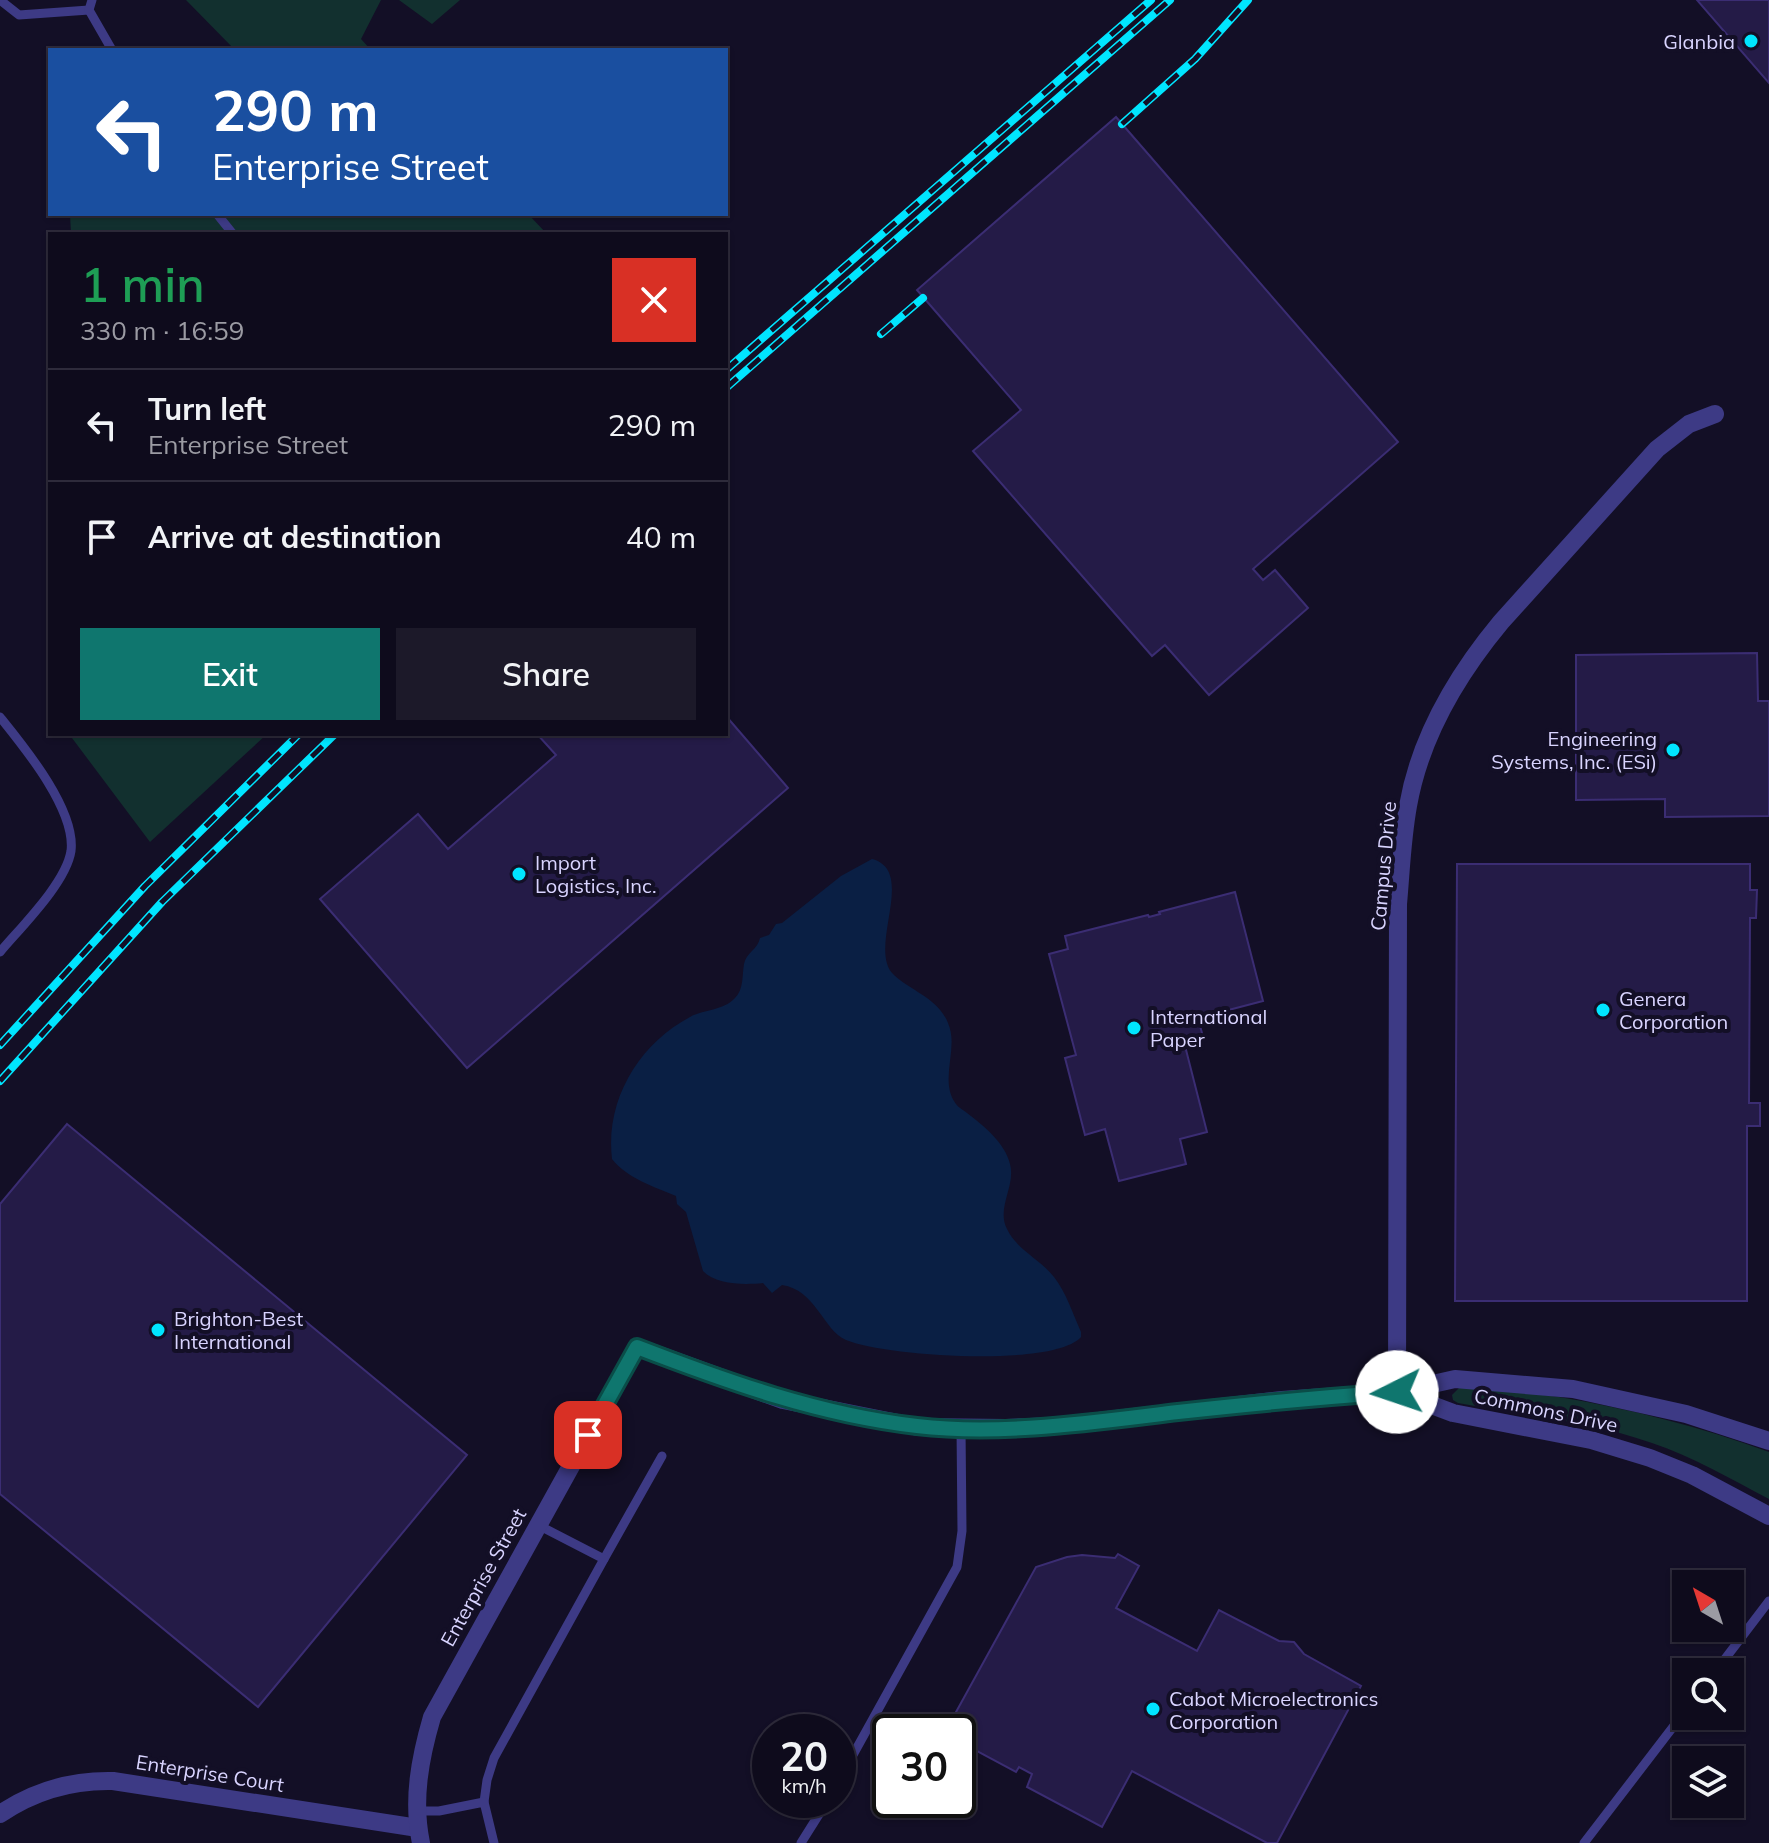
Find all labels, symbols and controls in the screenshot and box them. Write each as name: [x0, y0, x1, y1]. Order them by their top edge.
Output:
place label: Glanbia: [1663, 29, 1735, 54]
marker: Glanbia: [1742, 32, 1760, 50]
text: 290 m: [212, 75, 379, 145]
icon: left: [80, 80, 184, 184]
text: Enterprise Street: [212, 144, 489, 189]
text: 1 min: [80, 254, 205, 314]
button: close: [612, 258, 696, 342]
text: 330 m · 16:59: [80, 314, 244, 347]
text: Turn left: [148, 390, 266, 428]
icon: left: [80, 403, 124, 447]
text: 290 m: [608, 406, 696, 444]
text: Enterprise Street: [148, 428, 348, 461]
icon: arrive: [80, 515, 124, 559]
text: Arrive at destination: [148, 518, 442, 556]
text: 40 m: [626, 518, 696, 556]
button: Exit: [80, 628, 380, 720]
button: Share: [396, 628, 696, 720]
place label: Engineering Systems, Inc. (ESi): [1491, 726, 1657, 774]
marker: Engineering Systems, Inc. (ESi): [1664, 741, 1682, 759]
street label: Campus Drive: [1365, 800, 1401, 932]
place label: Import Logistics, Inc.: [535, 850, 657, 898]
marker: Import Logistics, Inc.: [510, 865, 528, 883]
place label: Genera Corporation: [1619, 986, 1728, 1034]
marker: Genera Corporation: [1594, 1001, 1612, 1019]
place label: International Paper: [1150, 1004, 1267, 1052]
marker: International Paper: [1125, 1019, 1143, 1037]
place label: Brighton-Best International: [174, 1306, 303, 1354]
marker: Brighton-Best International: [149, 1321, 167, 1339]
position arrow: [1355, 1350, 1439, 1434]
street label: Commons Drive: [1472, 1383, 1620, 1437]
pin: [554, 1401, 622, 1469]
icon: arrive: [566, 1413, 610, 1457]
street label: Enterprise Street: [435, 1504, 531, 1650]
north arrow: [1672, 1570, 1744, 1642]
map controls: [1672, 1570, 1744, 1818]
button: search: [1672, 1658, 1744, 1730]
place label: Cabot Microelectronics Corporation: [1169, 1686, 1379, 1734]
marker: Cabot Microelectronics Corporation: [1144, 1700, 1162, 1718]
speed limit sign: 30: [872, 1714, 976, 1818]
text: 20: [780, 1731, 828, 1781]
button: layers: [1672, 1746, 1744, 1818]
street label: Enterprise Court: [134, 1749, 286, 1797]
text: km/h: [781, 1773, 827, 1798]

